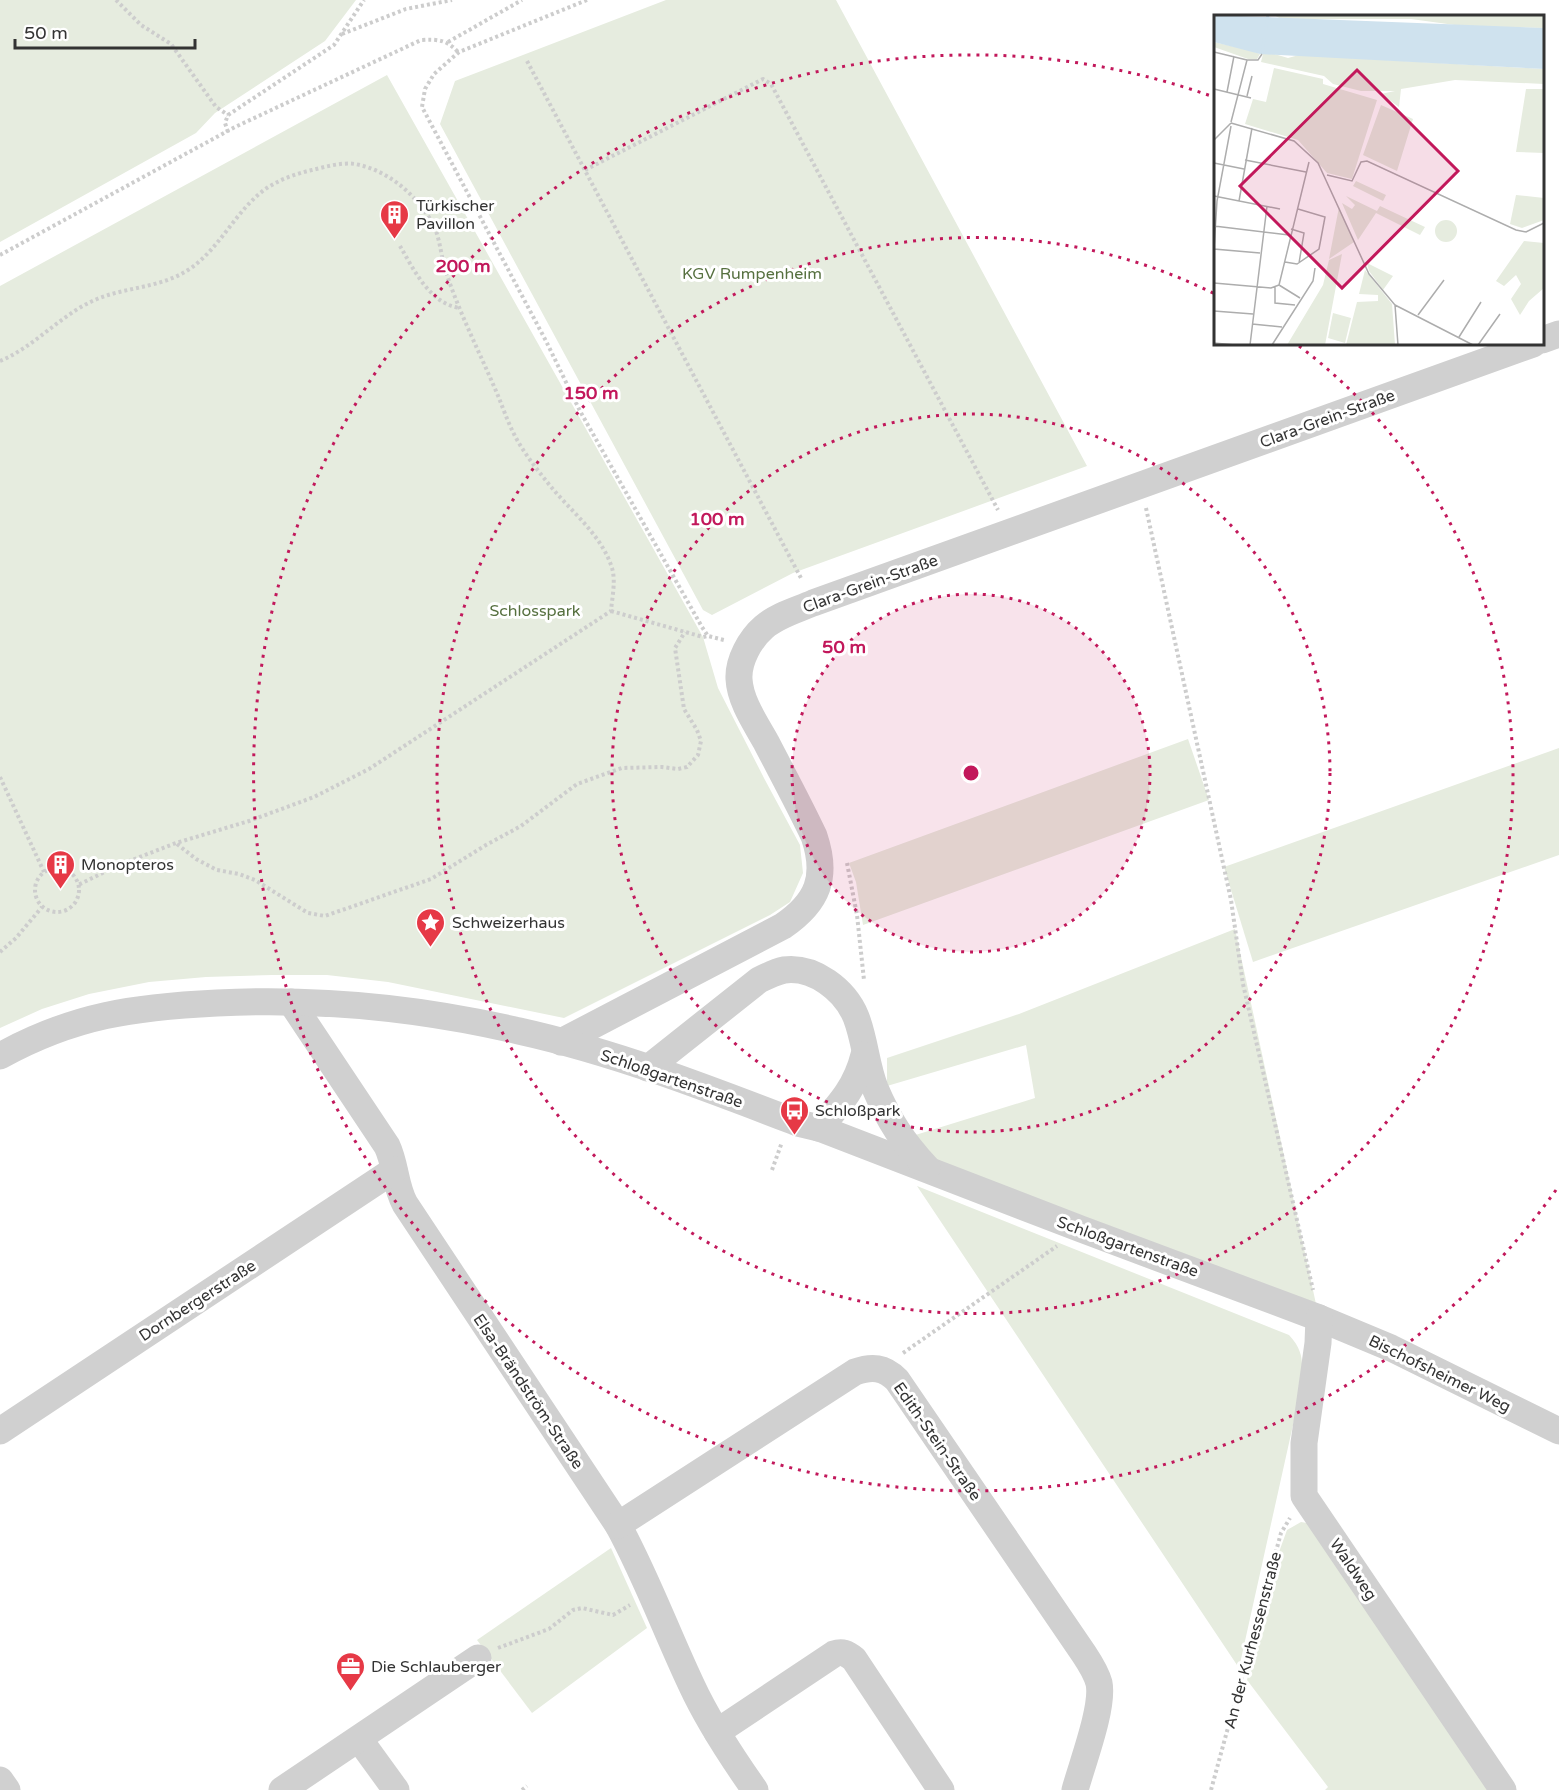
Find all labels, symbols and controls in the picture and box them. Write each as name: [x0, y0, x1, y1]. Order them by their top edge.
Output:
scale bar: [15, 12, 195, 50]
inset map: [1214, 15, 1544, 345]
text: 50 m: [24, 22, 68, 44]
place label: Türkischer Pavillon: [416, 196, 495, 234]
building icon: Türkischer Pavillon: [379, 198, 411, 240]
text: 200 m: [435, 255, 491, 277]
park label: KGV Rumpenheim: [682, 264, 822, 284]
text: 150 m: [563, 382, 619, 404]
street label: Clara-Grein-Straße: [1257, 385, 1398, 453]
text: 100 m: [689, 508, 745, 530]
street label: Clara-Grein-Straße: [800, 550, 941, 618]
park label: Schlosspark: [489, 601, 581, 621]
text: 50 m: [822, 636, 866, 658]
centre of rings: [961, 763, 981, 783]
building icon: Monopteros: [44, 848, 76, 890]
place label: Monopteros: [81, 855, 174, 875]
place icon: Schweizerhaus: [415, 906, 447, 948]
place label: Schweizerhaus: [452, 913, 565, 933]
street label: Schloßgartenstraße: [598, 1045, 745, 1113]
bus stop icon: Schloßpark: [778, 1094, 810, 1136]
place label: Schloßpark: [815, 1101, 901, 1121]
street label: Schloßgartenstraße: [1054, 1212, 1201, 1282]
street label: Dornbergerstraße: [135, 1256, 260, 1346]
street label: Elsa-Brändström-Straße: [469, 1310, 588, 1473]
street label: Bischofsheimer Weg: [1365, 1331, 1514, 1417]
street label: Edith-Stein-Straße: [889, 1378, 986, 1505]
street label: Waldweg: [1325, 1535, 1381, 1604]
street label: An der Kurhessenstraße: [1220, 1550, 1286, 1731]
office icon: Die Schlauberger: [334, 1650, 366, 1692]
place label: Die Schlauberger: [371, 1657, 502, 1677]

